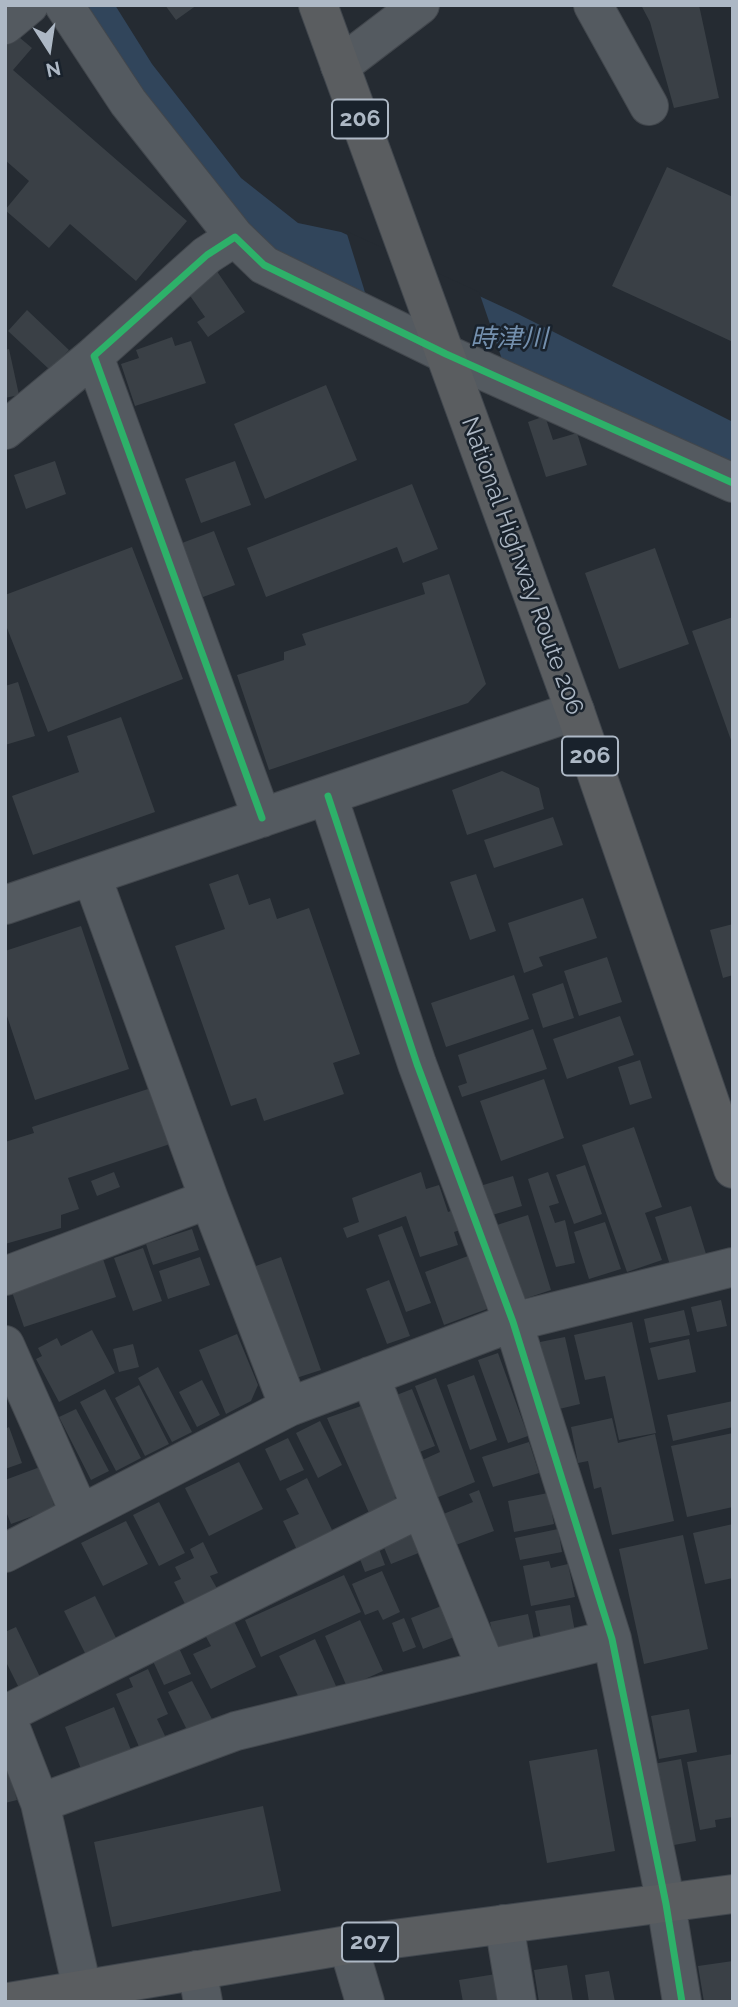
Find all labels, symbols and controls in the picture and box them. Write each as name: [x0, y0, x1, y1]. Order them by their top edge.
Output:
north arrow: [14, 14, 84, 84]
text: N: [44, 57, 63, 82]
road number: 206: [332, 100, 388, 138]
water label: 時津川: [470, 323, 548, 355]
street label: National Highway Route 206: [455, 413, 589, 719]
road number: 206: [562, 736, 618, 776]
road number: 207: [342, 1923, 398, 1962]

